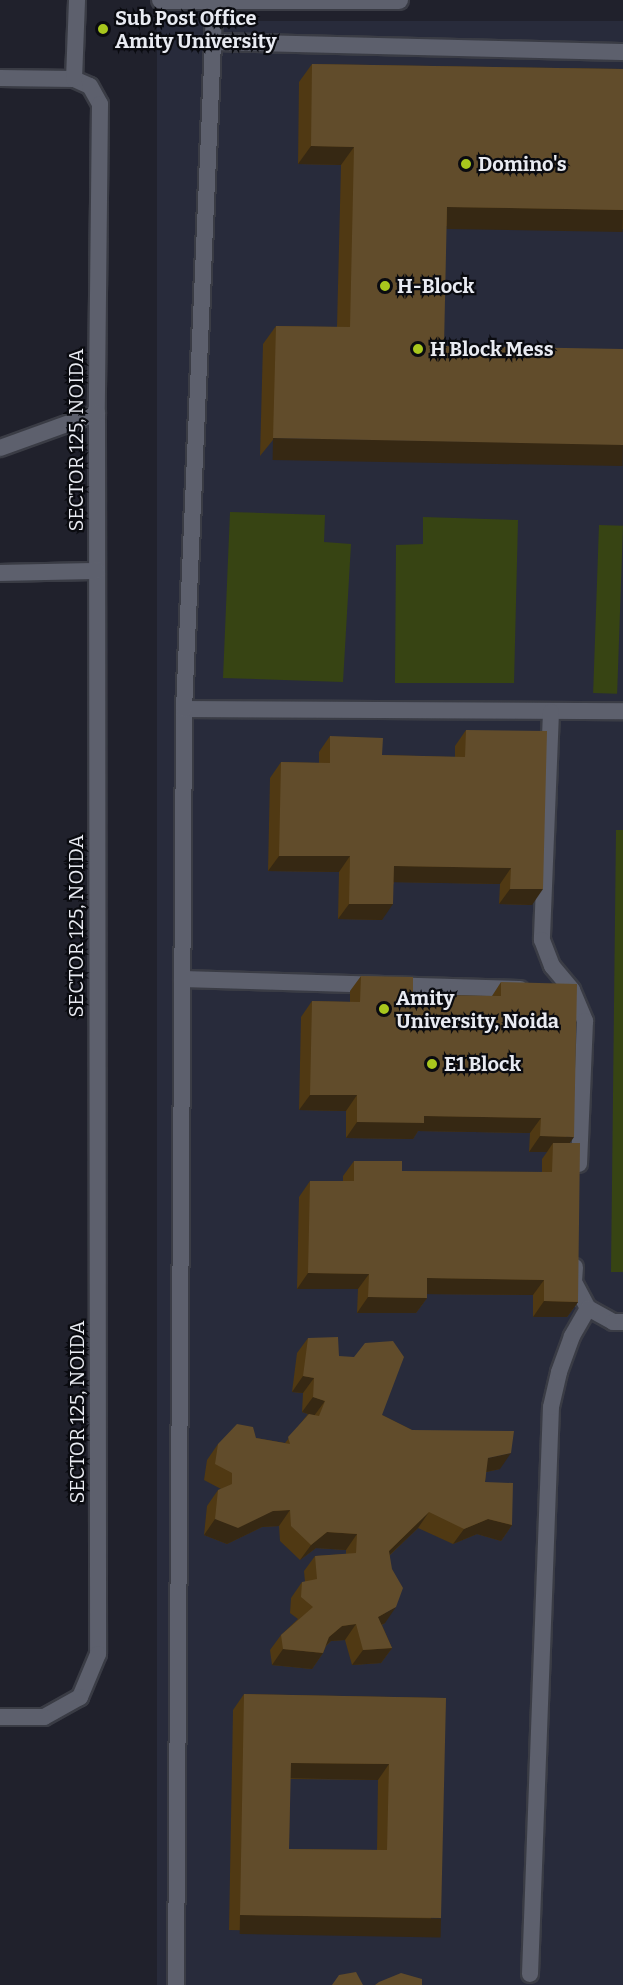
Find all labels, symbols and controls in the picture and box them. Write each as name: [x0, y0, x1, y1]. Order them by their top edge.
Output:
place label: Sub Post Office Amity University: [115, 6, 277, 53]
marker: Sub Post Office Amity University: [96, 22, 110, 36]
place label: Domino's: [478, 152, 567, 176]
marker: Domino's: [459, 157, 473, 171]
place label: H-Block: [397, 274, 474, 298]
marker: H-Block: [378, 279, 392, 293]
place label: H Block Mess: [430, 337, 554, 361]
marker: H Block Mess: [411, 342, 425, 356]
street label: SECTOR 125, NOIDA: [64, 349, 88, 531]
street label: SECTOR 125, NOIDA: [64, 835, 88, 1017]
place label: Amity University, Noida: [396, 986, 559, 1033]
marker: Amity University, Noida: [377, 1002, 391, 1016]
place label: E1 Block: [444, 1052, 521, 1076]
marker: E1 Block: [425, 1057, 439, 1071]
street label: SECTOR 125, NOIDA: [65, 1321, 89, 1503]

